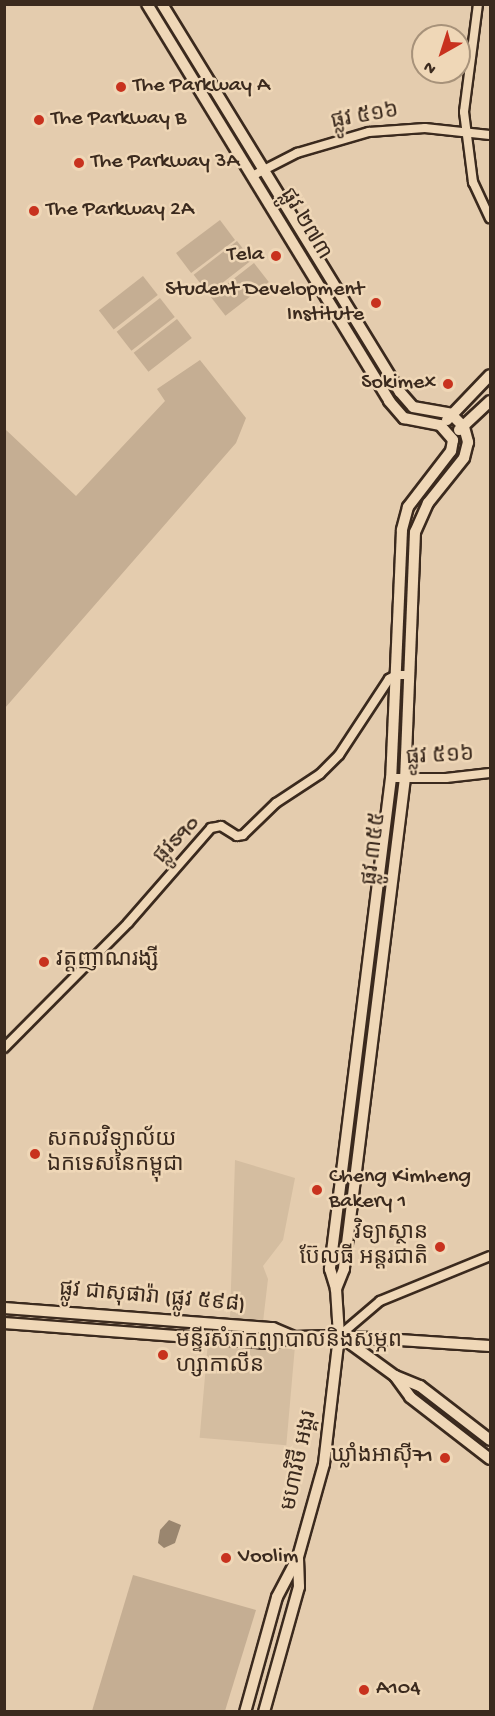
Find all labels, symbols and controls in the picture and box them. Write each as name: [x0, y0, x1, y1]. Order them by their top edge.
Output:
north arrow: [411, 24, 471, 84]
text: N: [421, 56, 441, 77]
place label: The Parkway A: [133, 74, 270, 100]
marker: The Parkway A: [114, 80, 128, 94]
street label: ផ្លូវ ៥១៦: [329, 99, 401, 137]
place label: The Parkway B: [51, 107, 186, 133]
marker: The Parkway B: [32, 113, 46, 127]
place label: The Parkway 3A: [91, 150, 239, 176]
marker: The Parkway 3A: [72, 156, 86, 170]
street label: ផ្លូវ ២៧៣: [272, 184, 336, 266]
place label: The Parkway 2A: [46, 198, 194, 224]
marker: The Parkway 2A: [27, 204, 41, 218]
place label: Tela: [227, 243, 264, 269]
marker: Tela: [269, 249, 283, 263]
place label: Student Development Institute: [165, 277, 364, 328]
marker: Student Development Institute: [369, 296, 383, 310]
place label: Sokimex: [361, 371, 436, 397]
marker: Sokimex: [441, 377, 455, 391]
street label: ផ្លូវ ៥១៦: [405, 743, 475, 773]
street label: ផ្លូវ590: [149, 811, 207, 871]
street label: ផ្លូវ ៣៥៥: [358, 811, 394, 887]
place label: វត្តញាណរង្សី: [56, 949, 159, 975]
marker: វត្តញាណរង្សី: [37, 955, 51, 969]
place label: សកលវិទ្យាល័យ ឯកទេសនៃកម្ពុជា: [47, 1128, 183, 1180]
marker: សកលវិទ្យាល័យ ឯកទេសនៃកម្ពុជា: [28, 1147, 42, 1161]
place label: Cheng Kimheng Bakery 1: [329, 1164, 471, 1216]
marker: Cheng Kimheng Bakery 1: [310, 1183, 324, 1197]
place label: វិទ្យាស្ថាន ប៊ែលធី អន្ដរជាតិ: [300, 1221, 428, 1272]
marker: វិទ្យាស្ថាន ប៊ែលធី អន្ដរជាតិ: [433, 1240, 447, 1254]
street label: ផ្លូវ ជាសុផារ៉ា (ផ្លូវ ៥៩៨): [58, 1278, 246, 1320]
place label: មន្ទីរសំរាកព្យាបាលនិងសម្ភព ហ្សាកាលីន: [176, 1329, 402, 1380]
marker: មន្ទីរសំរាកព្យាបាលនិងសម្ភព ហ្សាកាលីន: [154, 1346, 172, 1364]
street label: មហាវិថី អង្គរ: [278, 1409, 324, 1513]
place label: ឃ្លាំងអាសុី71: [331, 1445, 433, 1471]
marker: ឃ្លាំងអាសុី71: [438, 1451, 452, 1465]
place label: Voolim: [238, 1545, 298, 1571]
marker: Voolim: [219, 1551, 233, 1565]
place label: A104: [376, 1677, 421, 1703]
marker: A104: [357, 1683, 371, 1697]

